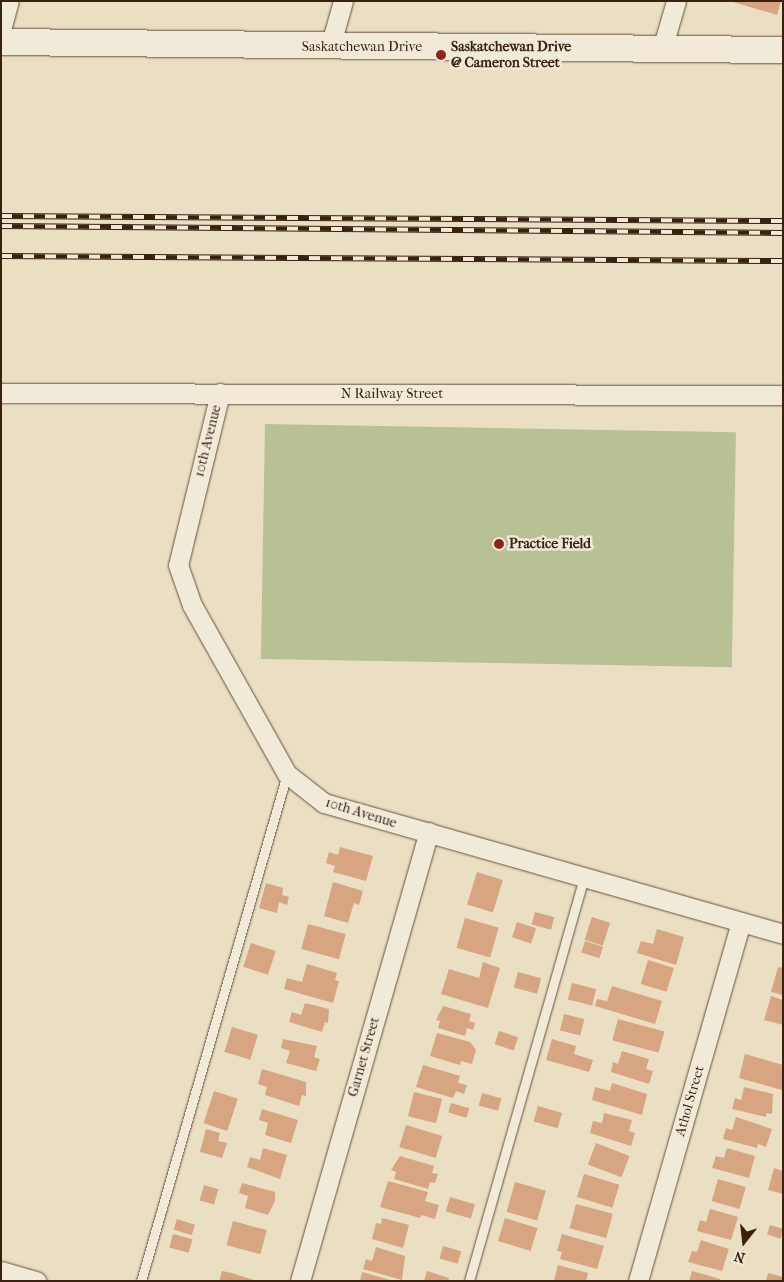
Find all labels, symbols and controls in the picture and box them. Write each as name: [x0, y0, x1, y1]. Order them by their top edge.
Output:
street label: Saskatchewan Drive: [302, 39, 422, 55]
place label: Saskatchewan Drive @ Cameron Street: [451, 39, 571, 72]
marker: Saskatchewan Drive @ Cameron Street: [435, 49, 447, 61]
street label: N Railway Street: [341, 386, 443, 402]
street label: 10th Avenue: [191, 403, 225, 479]
place label: Practice Field: [509, 536, 591, 552]
marker: Practice Field: [493, 538, 505, 550]
street label: 10th Avenue: [323, 794, 399, 832]
street label: Garnet Street: [345, 1015, 383, 1099]
street label: Athol Street: [672, 1064, 708, 1138]
north arrow: [719, 1217, 769, 1267]
text: N: [732, 1247, 747, 1267]

